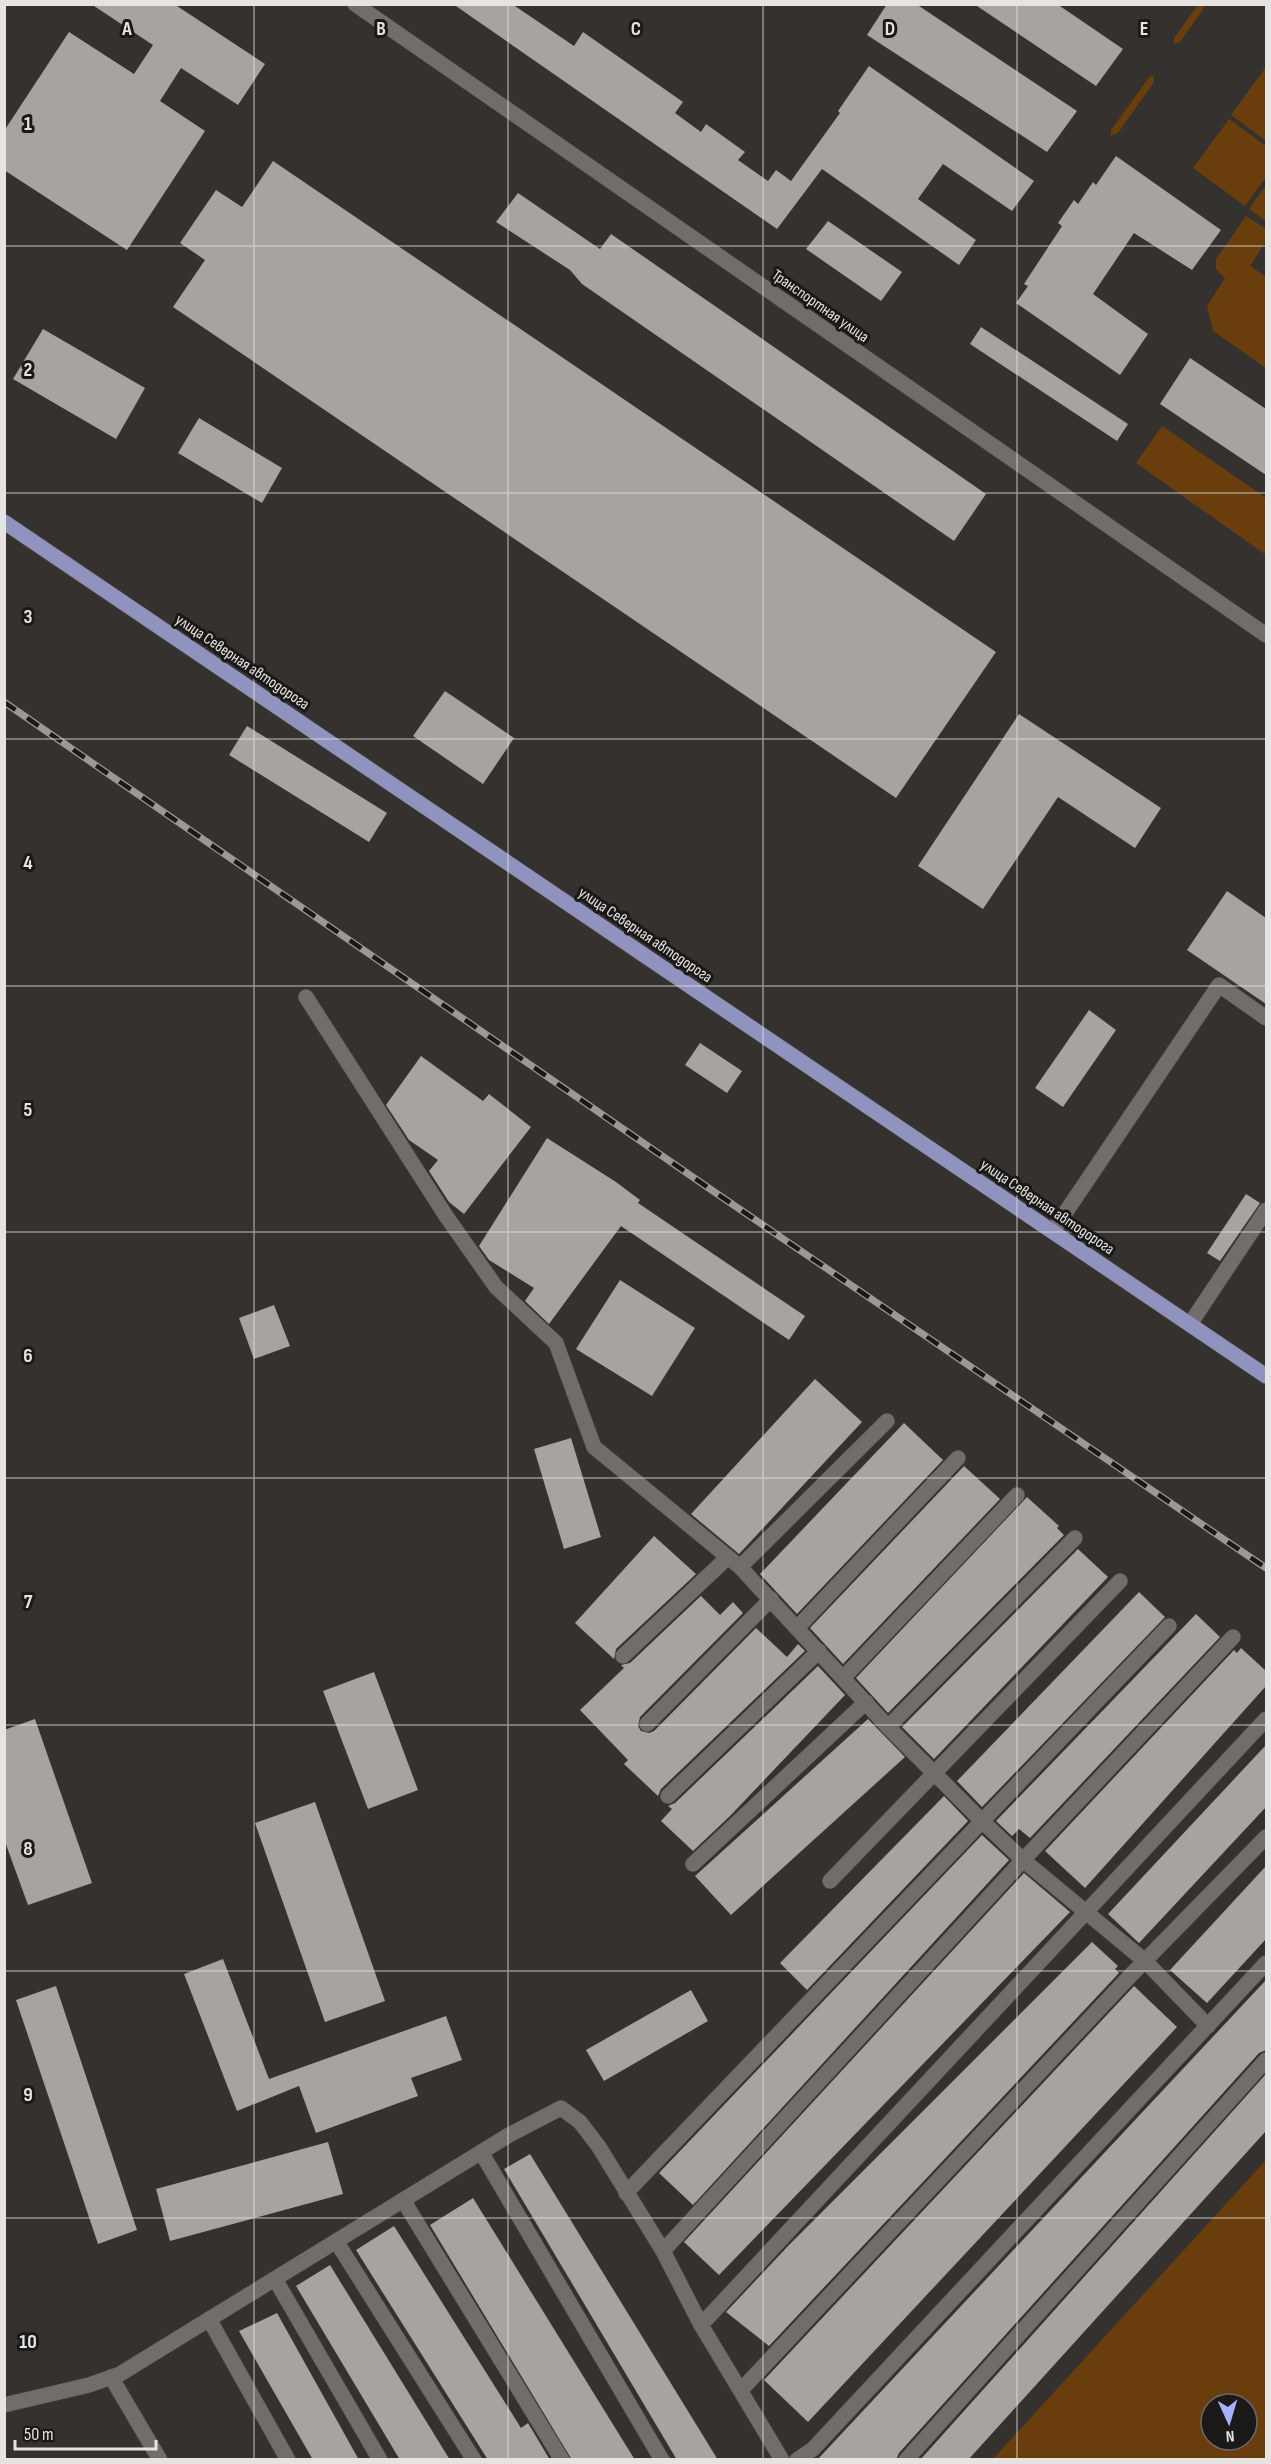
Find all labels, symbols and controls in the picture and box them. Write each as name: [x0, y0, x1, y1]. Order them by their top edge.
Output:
text: A: [121, 17, 132, 41]
text: B: [376, 17, 386, 41]
text: C: [631, 17, 641, 41]
text: D: [885, 17, 895, 41]
text: E: [1140, 17, 1148, 41]
text: 1: [24, 112, 32, 136]
street label: Транспортная улица: [768, 266, 872, 347]
text: 2: [24, 358, 32, 382]
text: 3: [24, 605, 33, 629]
street label: улица Северная автодорога: [172, 610, 313, 714]
text: 4: [23, 851, 33, 875]
street label: улица Северная автодорога: [575, 883, 716, 987]
text: 5: [24, 1098, 33, 1122]
street label: улица Северная автодорога: [977, 1155, 1118, 1259]
text: 6: [23, 1344, 33, 1368]
text: 7: [24, 1590, 33, 1614]
text: 8: [23, 1837, 33, 1861]
text: 9: [23, 2083, 33, 2107]
text: 10: [19, 2330, 37, 2354]
north arrow: [1199, 2392, 1259, 2452]
scale bar: [15, 2413, 156, 2451]
text: 50 m: [24, 2424, 54, 2445]
text: N: [1225, 2426, 1235, 2445]

